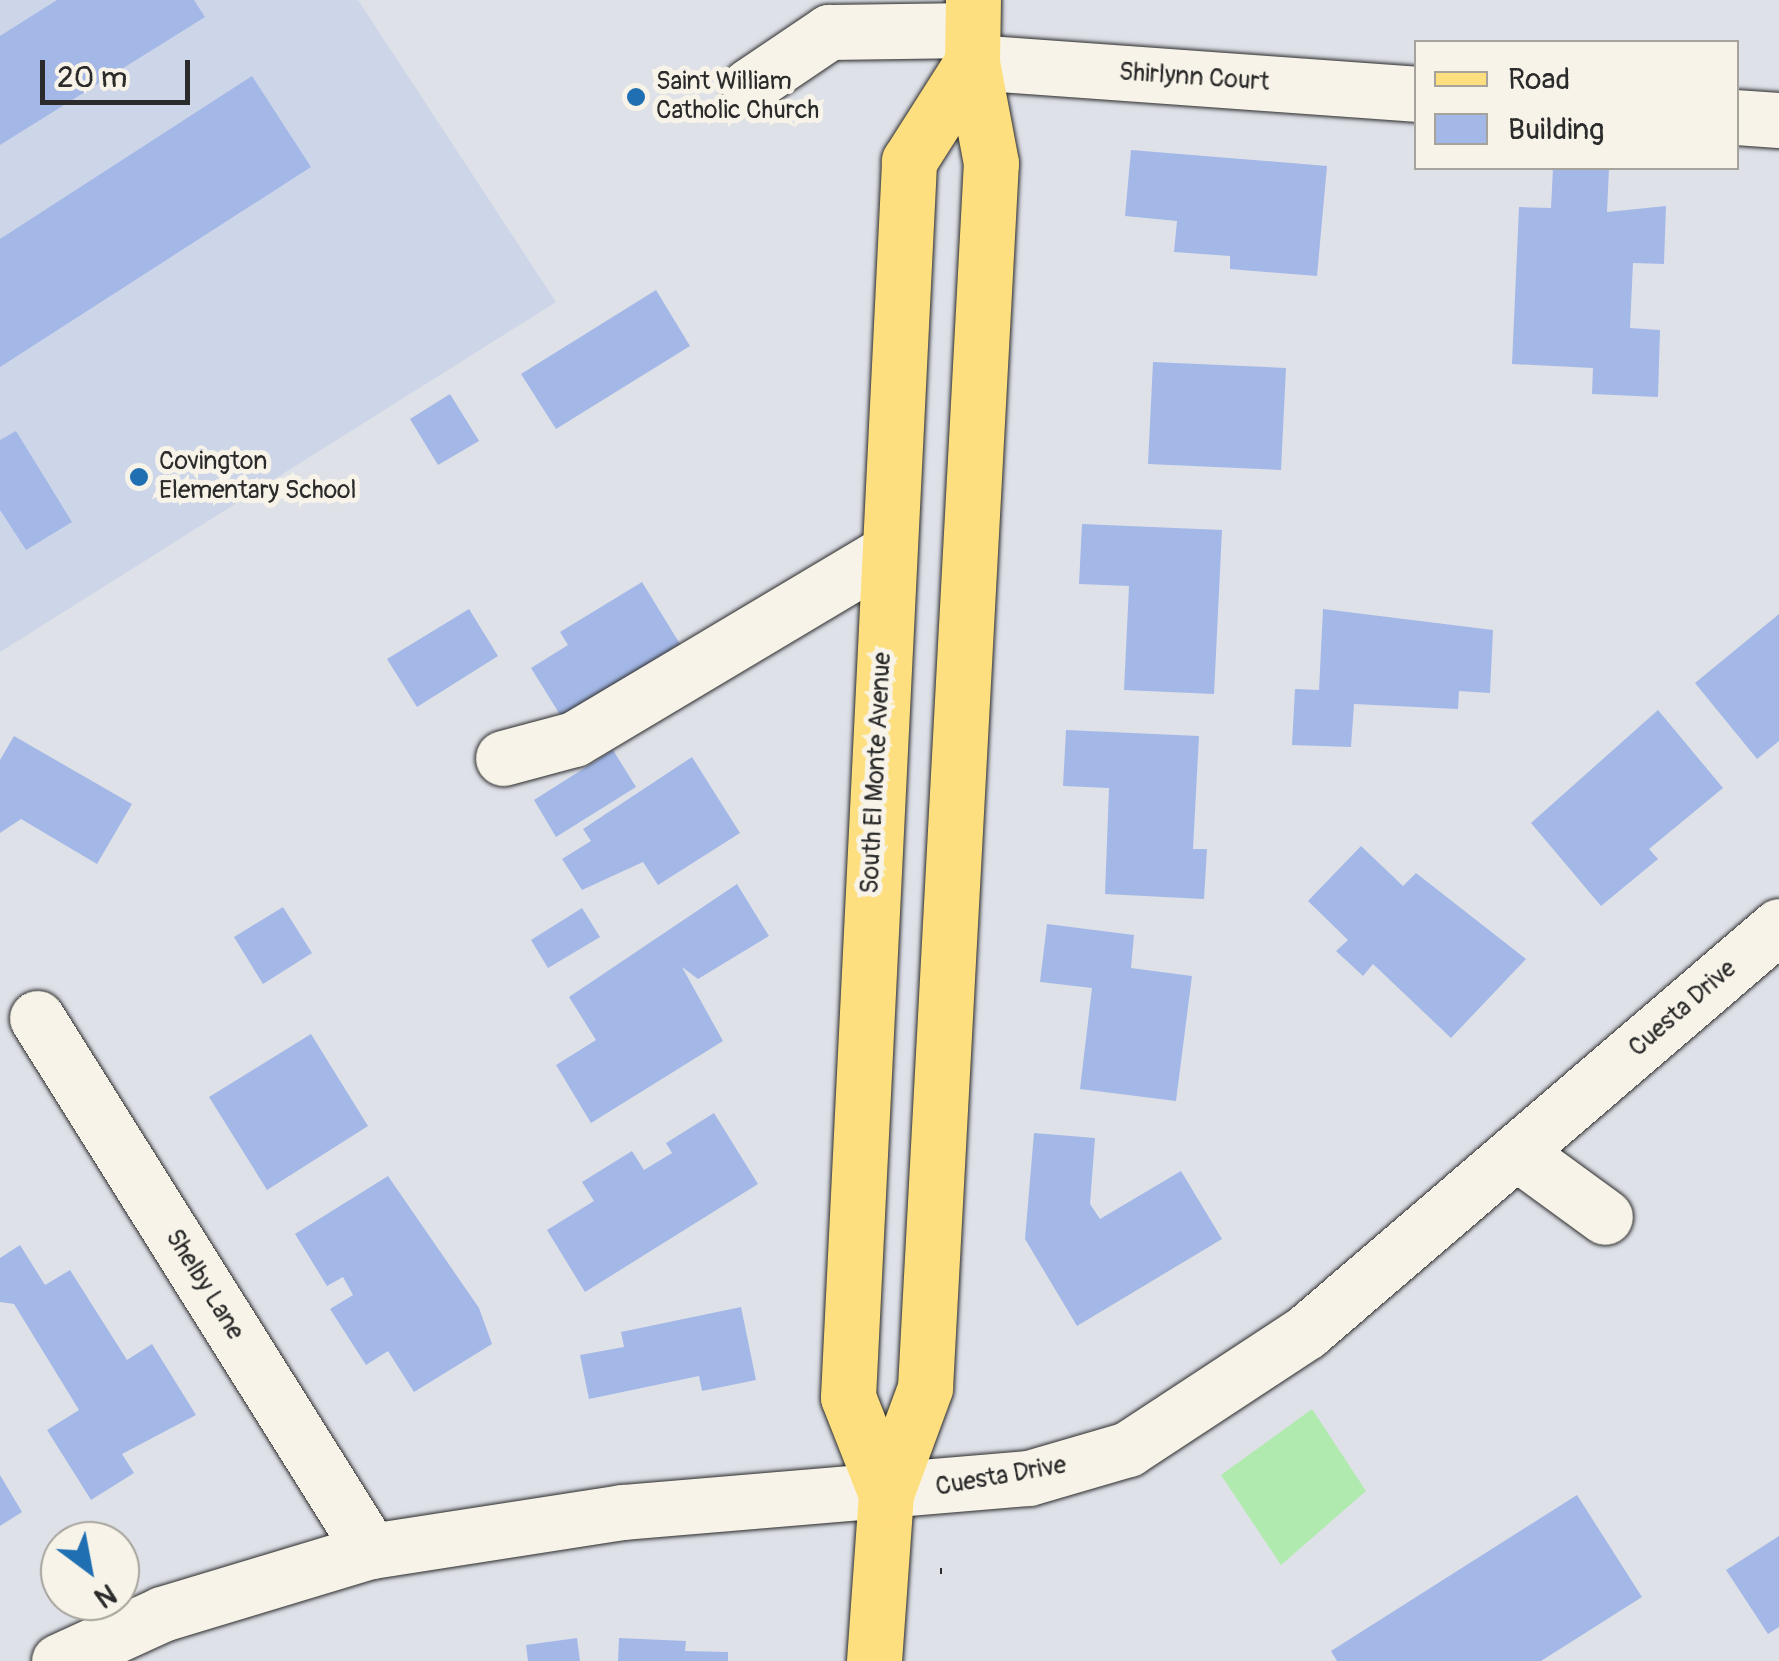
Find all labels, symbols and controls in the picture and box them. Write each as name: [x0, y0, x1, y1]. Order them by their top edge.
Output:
scale bar: [45, 40, 195, 102]
legend: [1414, 40, 1739, 170]
street label: Shirlynn Court: [1118, 58, 1270, 98]
text: 20 m: [57, 59, 127, 96]
text: Road: [1508, 61, 1570, 98]
place label: Saint William Catholic Church: [656, 68, 819, 127]
marker: Saint William Catholic Church: [625, 86, 647, 108]
text: Building: [1508, 111, 1604, 148]
place label: Covington Elementary School: [159, 448, 356, 507]
marker: Covington Elementary School: [128, 466, 150, 488]
street label: South El Monte Avenue: [856, 651, 898, 895]
street label: Cuesta Drive: [1623, 954, 1743, 1064]
street label: Shelby Lane: [158, 1224, 250, 1346]
street label: Cuesta Drive: [933, 1451, 1069, 1503]
north arrow: [40, 1521, 140, 1621]
text: N: [88, 1575, 122, 1615]

